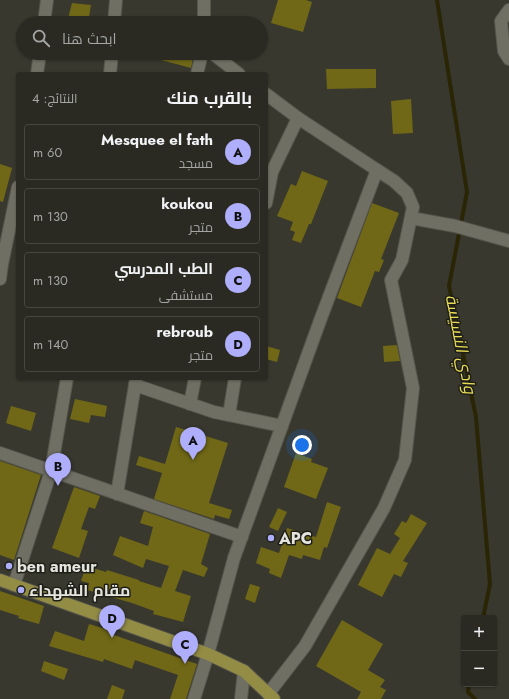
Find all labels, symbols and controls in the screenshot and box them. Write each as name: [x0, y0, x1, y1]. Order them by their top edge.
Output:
search box: [16, 16, 268, 60]
icon: search: [30, 27, 52, 49]
text: ابحث هنا: [62, 28, 117, 50]
text: بالقرب منك: [167, 86, 252, 110]
text: النتائج: 4: [32, 89, 78, 108]
text: Mesquee el fath: [101, 129, 213, 151]
text: 60 m: [33, 143, 62, 162]
text: A: [233, 143, 243, 162]
text: مسجد: [179, 154, 213, 173]
text: koukou: [161, 193, 213, 215]
text: 130 m: [33, 207, 68, 226]
text: B: [234, 207, 242, 226]
text: متجر: [189, 218, 213, 237]
text: الطب المدرسي: [114, 258, 213, 280]
text: 130 m: [33, 271, 68, 290]
text: C: [233, 271, 243, 290]
text: مستشفى: [159, 286, 213, 305]
water label: وادي النسيسة: [438, 292, 483, 398]
text: rebroub: [157, 321, 213, 343]
text: 140 m: [33, 335, 68, 354]
text: D: [233, 335, 243, 354]
text: متجر: [189, 346, 213, 365]
pin: A: [180, 427, 206, 460]
your location: [292, 435, 312, 455]
pin: B: [45, 453, 71, 486]
place label: APC: [278, 527, 312, 550]
marker: APC: [266, 533, 276, 543]
place label: ben ameur: [17, 555, 97, 578]
marker: ben ameur: [4, 561, 14, 571]
place label: مقام الشهداء: [29, 579, 130, 602]
marker: مقام الشهداء: [16, 585, 26, 595]
pin: D: [99, 605, 125, 638]
map controls: [461, 615, 497, 687]
button: +: [461, 615, 497, 651]
pin: C: [172, 631, 198, 664]
button: −: [461, 651, 497, 687]

